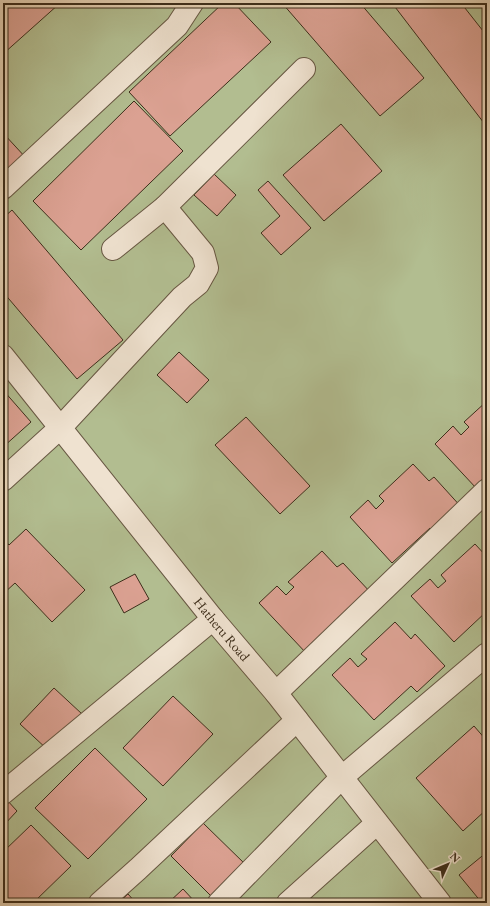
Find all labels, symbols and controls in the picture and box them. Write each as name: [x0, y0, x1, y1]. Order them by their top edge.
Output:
street label: Hatheru Road: [190, 593, 255, 666]
north arrow: [428, 844, 468, 884]
text: N: [447, 849, 463, 865]

